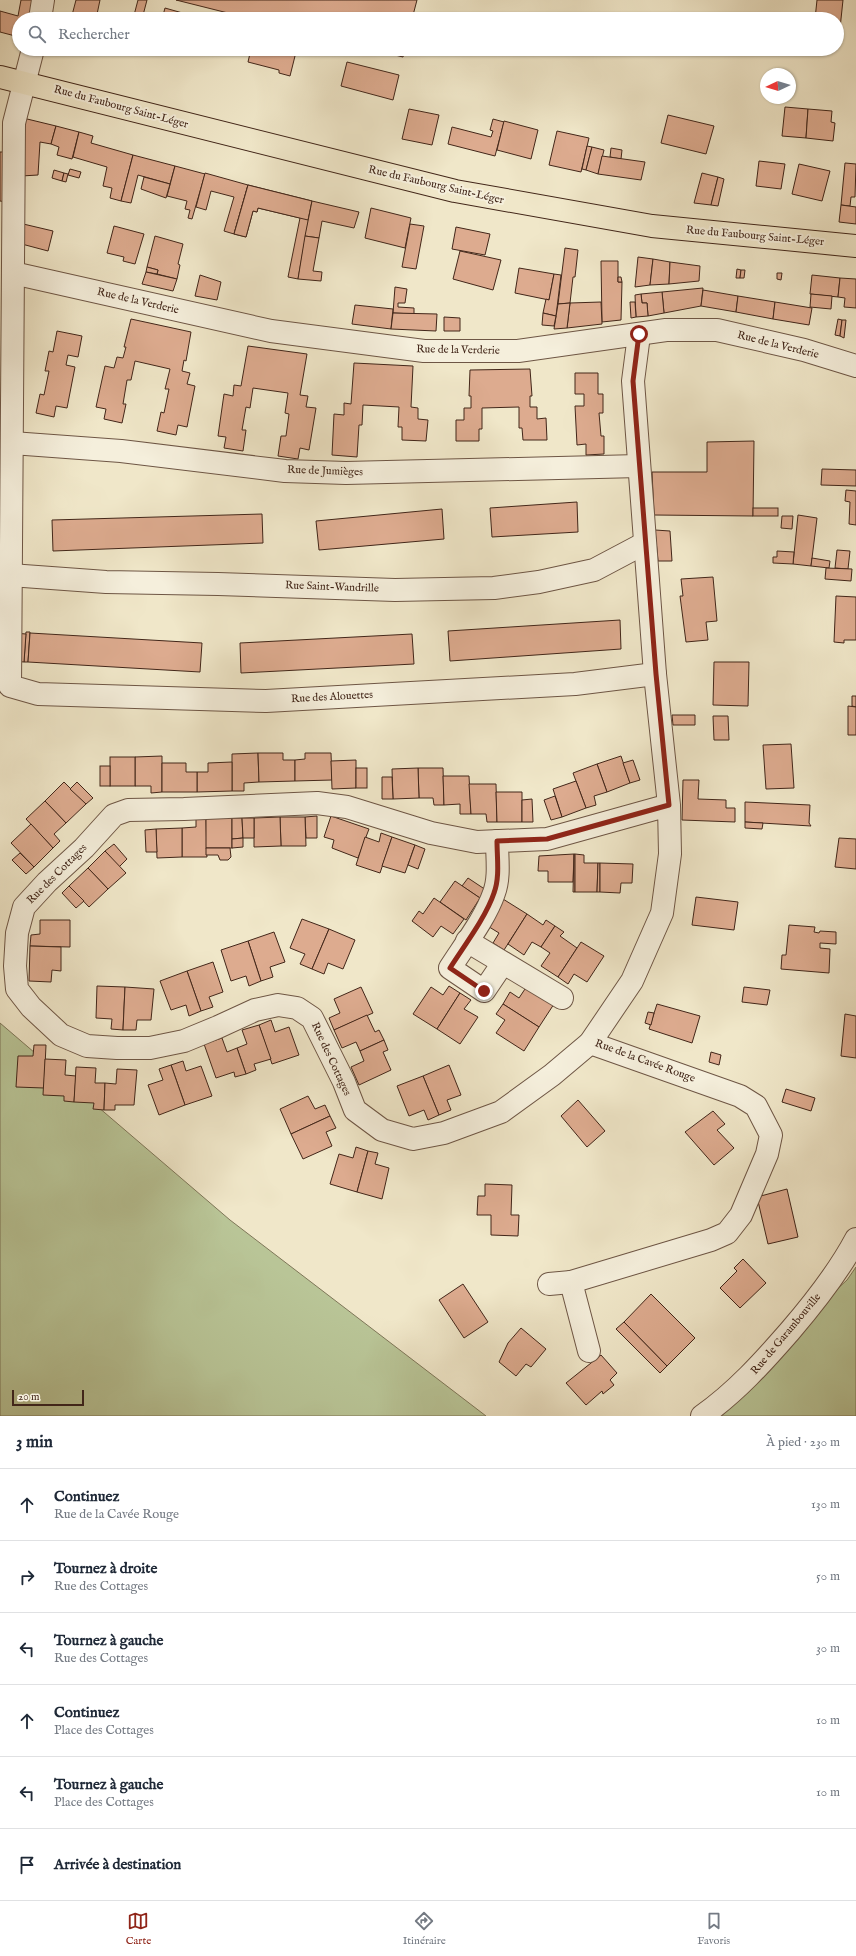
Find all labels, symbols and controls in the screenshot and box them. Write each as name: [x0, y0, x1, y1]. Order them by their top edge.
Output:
search box: [12, 12, 844, 56]
icon: search: [26, 23, 48, 45]
text: Rechercher: [58, 25, 130, 44]
north arrow: [760, 68, 796, 104]
street label: Rue du Faubourg Saint-Léger: [52, 82, 190, 132]
street label: Rue du Faubourg Saint-Léger: [367, 163, 505, 207]
street label: Rue du Faubourg Saint-Léger: [685, 223, 825, 249]
street label: Rue de la Verderie: [96, 285, 180, 317]
route start: [630, 325, 648, 343]
street label: Rue de la Verderie: [736, 328, 820, 362]
street label: Rue de la Verderie: [416, 342, 500, 358]
street label: Rue de Jumièges: [287, 463, 363, 479]
street label: Rue Saint-Wandrille: [285, 578, 379, 596]
street label: Rue des Alouettes: [291, 688, 374, 706]
street label: Rue des Cottages: [24, 841, 90, 907]
route end: [475, 982, 493, 1000]
street label: Rue des Cottages: [308, 1020, 354, 1098]
street label: Rue de la Cavée Rouge: [593, 1036, 697, 1086]
street label: Rue de Garambouville: [748, 1290, 824, 1378]
scale bar: [12, 1388, 84, 1407]
text: 20 m: [18, 1390, 39, 1404]
text: 3 min: [16, 1432, 53, 1453]
text: À pied · 230 m: [766, 1434, 840, 1451]
text: Continuez: [54, 1487, 119, 1506]
icon: ahead: [16, 1494, 38, 1516]
text: 130 m: [811, 1496, 840, 1513]
text: Rue de la Cavée Rouge: [54, 1506, 179, 1523]
text: Tournez à droite: [54, 1559, 157, 1578]
icon: right: [16, 1566, 38, 1588]
text: 50 m: [816, 1568, 840, 1585]
text: Rue des Cottages: [54, 1578, 148, 1595]
text: Tournez à gauche: [54, 1631, 163, 1650]
icon: left: [16, 1638, 38, 1660]
text: 30 m: [816, 1640, 840, 1657]
text: Rue des Cottages: [54, 1650, 148, 1667]
text: Continuez: [54, 1703, 119, 1722]
icon: ahead: [16, 1710, 38, 1732]
text: 10 m: [816, 1712, 840, 1729]
text: Place des Cottages: [54, 1722, 154, 1739]
text: Tournez à gauche: [54, 1775, 163, 1794]
icon: left: [16, 1782, 38, 1804]
text: 10 m: [816, 1784, 840, 1801]
text: Place des Cottages: [54, 1794, 154, 1811]
icon: arrive: [16, 1854, 38, 1876]
text: Arrivée à destination: [54, 1855, 181, 1874]
tab: Carte: [126, 1910, 151, 1948]
tab: Itinéraire: [403, 1910, 446, 1948]
tab: Favoris: [697, 1910, 730, 1948]

